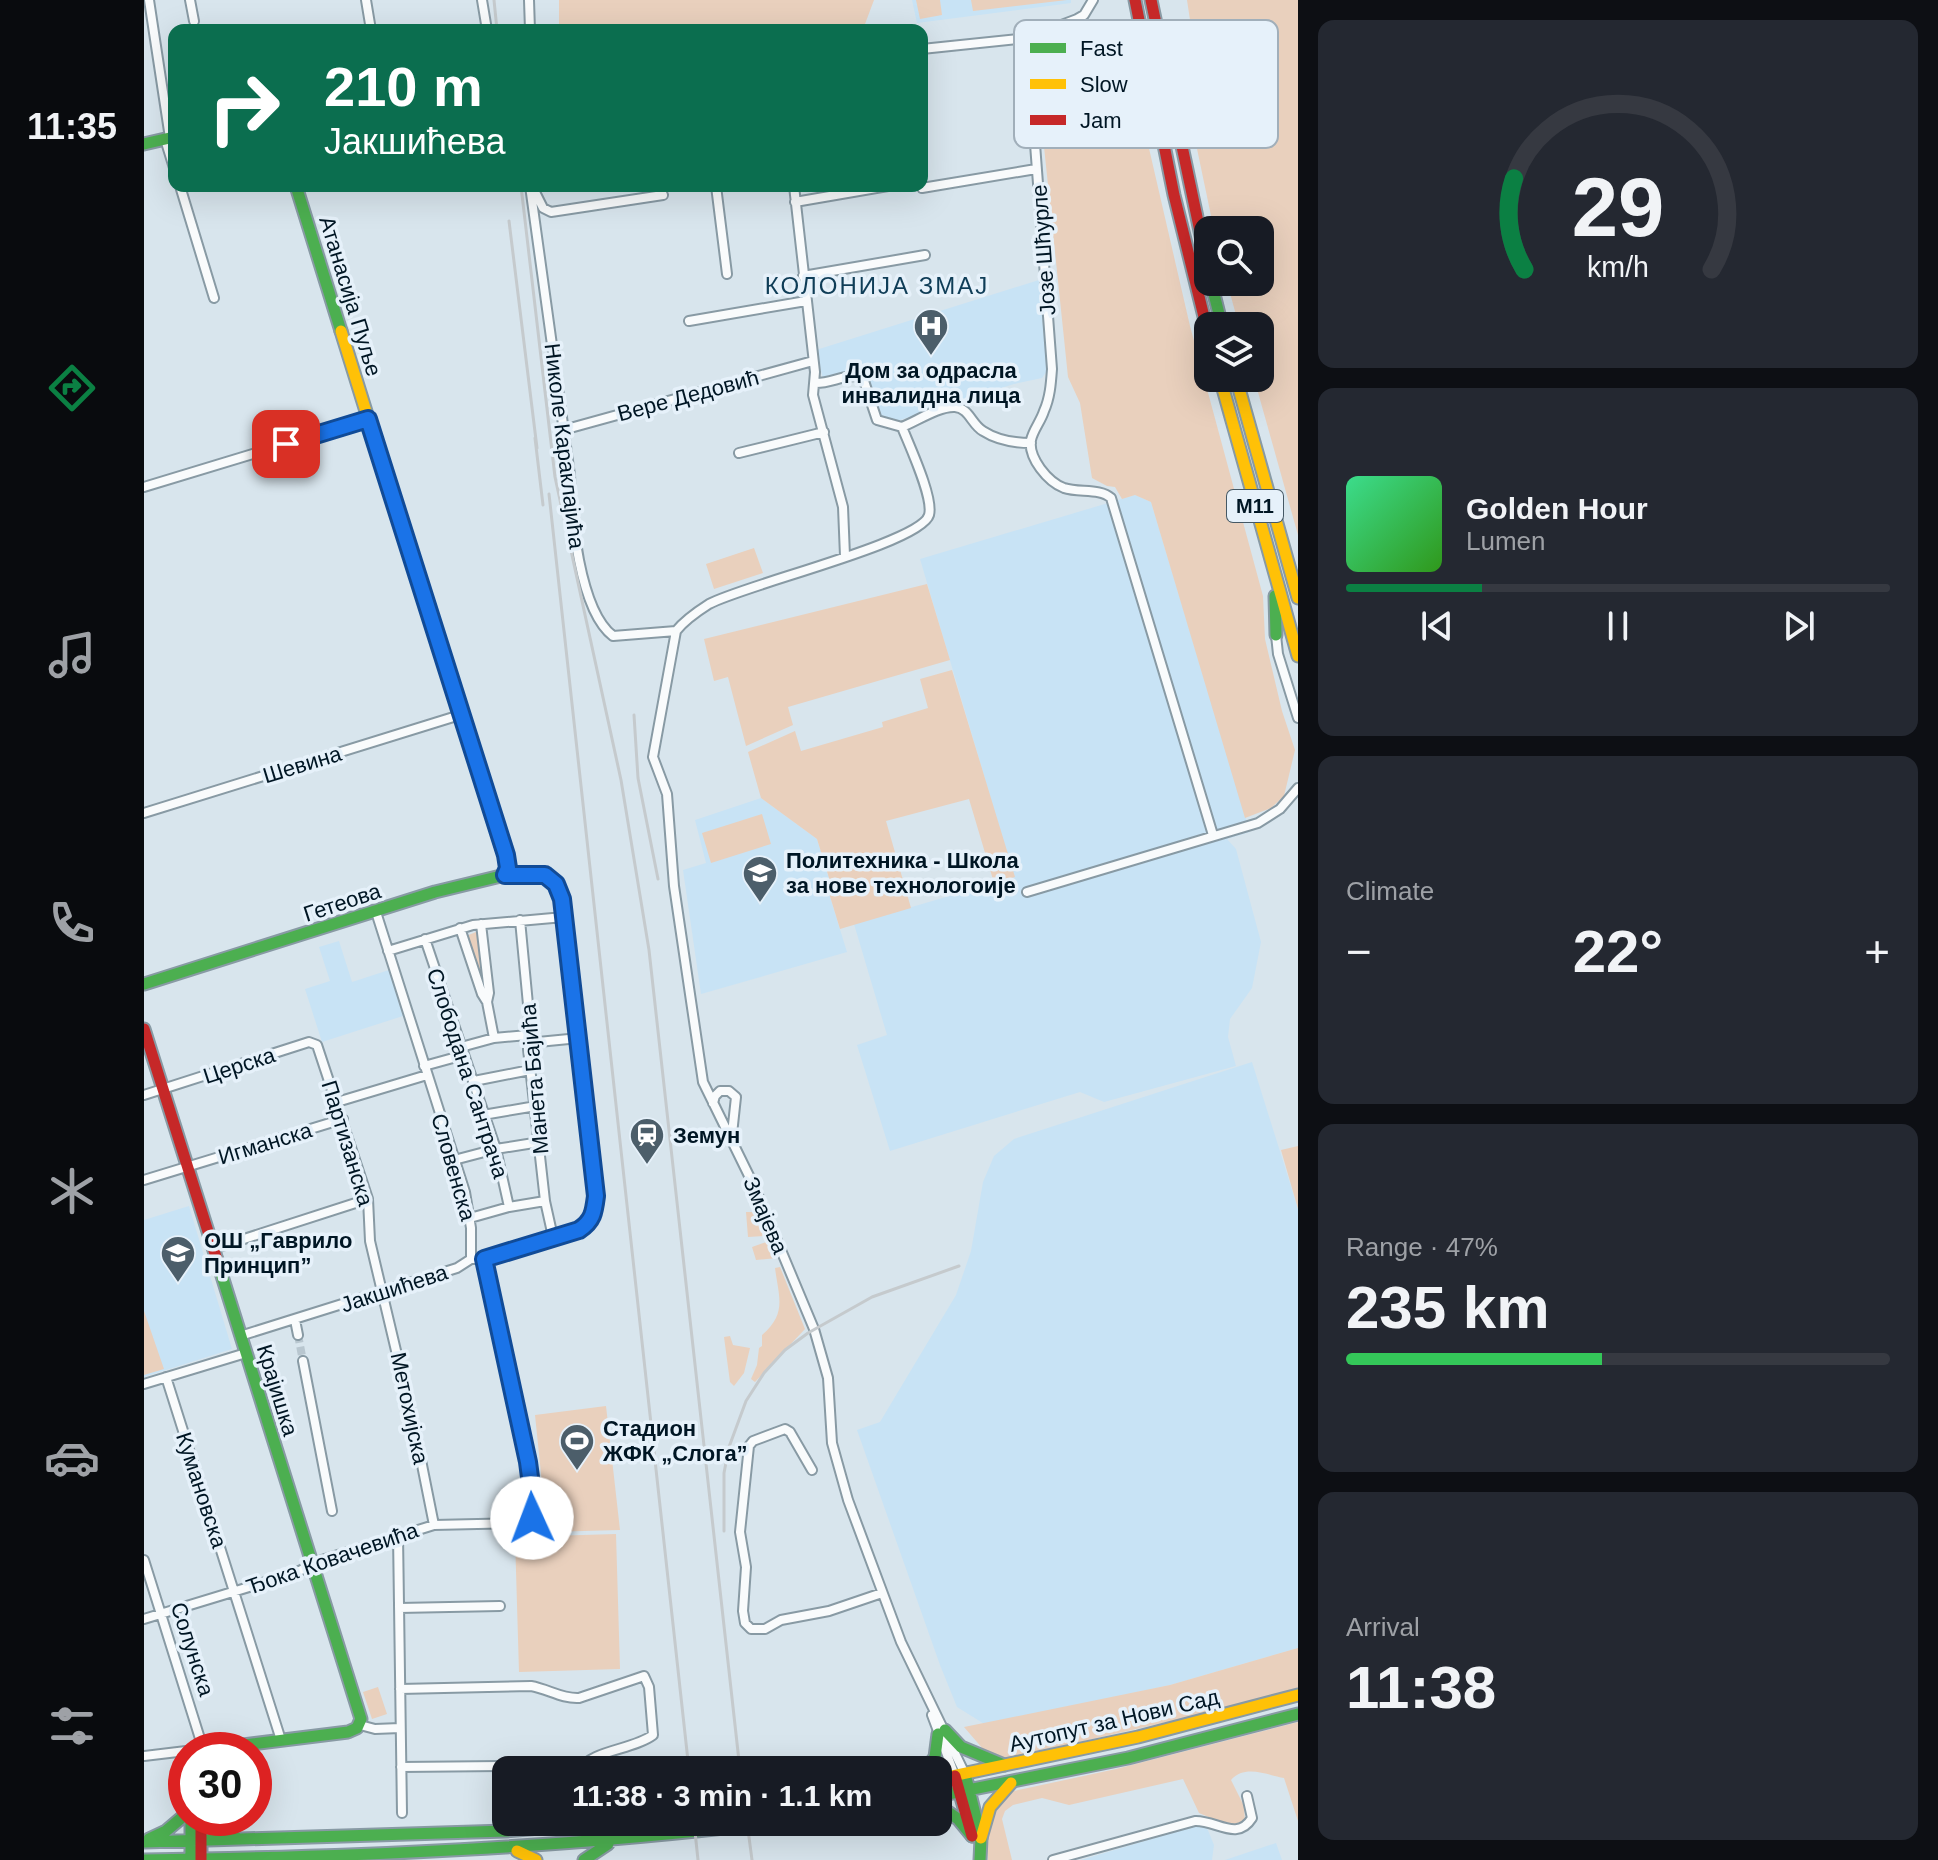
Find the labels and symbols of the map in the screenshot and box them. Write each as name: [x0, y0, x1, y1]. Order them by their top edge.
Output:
legend: [1014, 20, 1278, 148]
text: Fast: [1080, 36, 1123, 61]
text: Slow: [1080, 72, 1128, 97]
text: Jam: [1080, 108, 1122, 133]
street label: Јозе Шћурле: [1026, 184, 1061, 316]
street label: Атанасија Пуље: [314, 213, 387, 379]
district label: КОЛОНИЈА ЗМАЈ: [765, 272, 989, 299]
hospital icon: Дом за одрасла инвалидна лица: [912, 307, 950, 357]
street label: Николе Караклајића: [539, 342, 590, 551]
place label: Дом за одрасла инвалидна лица: [842, 358, 1021, 408]
street label: Вере Дедовић: [615, 365, 762, 426]
pin: [252, 410, 320, 478]
road number: M11: [1227, 490, 1283, 522]
street label: Шевина: [260, 740, 345, 788]
place label: Политехника - Школа за нове технологоије: [786, 848, 1019, 898]
school or university icon: Политехника - Школа за нове технологоије: [741, 854, 779, 904]
street label: Гетеова: [300, 878, 385, 927]
street label: Слободана Сантрача: [422, 965, 514, 1182]
street label: Манета Бајића: [515, 1002, 554, 1155]
street label: Церска: [200, 1042, 279, 1089]
street label: Партизанска: [317, 1077, 379, 1210]
street label: Словенска: [426, 1111, 481, 1224]
station icon: Земун: [628, 1116, 666, 1166]
street label: Игманска: [215, 1117, 316, 1170]
place label: Земун: [673, 1123, 740, 1148]
street label: Змајева: [738, 1173, 793, 1258]
place label: ОШ „Гаврило Принцип”: [204, 1228, 352, 1278]
school or university icon: ОШ „Гаврило Принцип”: [159, 1234, 197, 1284]
street label: Јакшићева: [338, 1259, 451, 1318]
street label: Крајишка: [252, 1341, 304, 1440]
street label: Метохијска: [385, 1350, 434, 1467]
place label: Стадион ЖФК „Слога”: [602, 1416, 748, 1466]
sports icon: Стадион ЖФК „Слога”: [558, 1422, 596, 1472]
street label: Кумановска: [171, 1429, 232, 1552]
position arrow: [490, 1476, 574, 1560]
street label: Ђока Ковачевића: [243, 1517, 422, 1600]
street label: Солунска: [166, 1599, 220, 1700]
street label: Аутопут за Нови Сад: [1007, 1684, 1222, 1757]
speed limit sign: 30: [168, 1732, 272, 1836]

